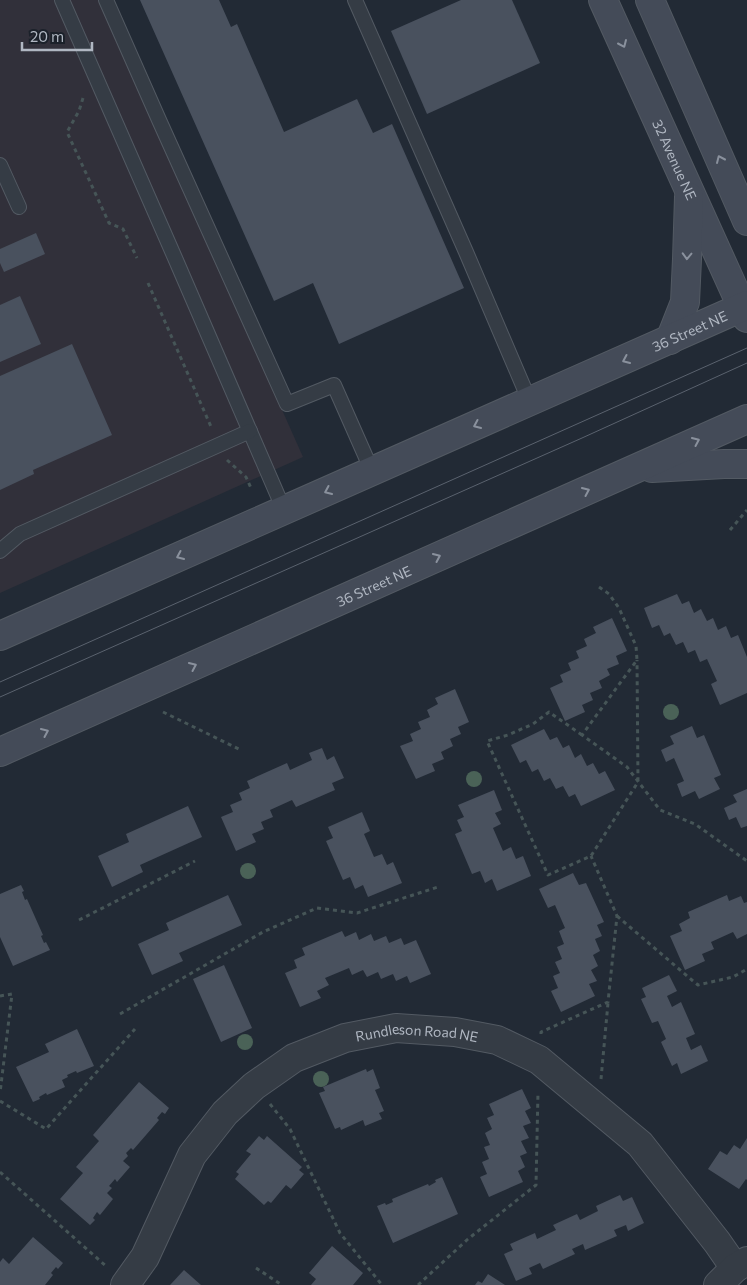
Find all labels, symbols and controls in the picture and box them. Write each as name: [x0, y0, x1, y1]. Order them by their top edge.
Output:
scale bar: [22, 20, 92, 52]
text: 20 m: [30, 27, 64, 45]
one-way arrow: [616, 39, 627, 48]
street label: 32 Avenue NE: [650, 116, 701, 202]
one-way arrow: [715, 155, 726, 164]
one-way arrow: [682, 253, 693, 261]
street label: 36 Street NE: [649, 306, 730, 355]
one-way arrow: [622, 353, 631, 364]
one-way arrow: [473, 419, 482, 430]
one-way arrow: [691, 437, 700, 448]
one-way arrow: [324, 484, 333, 495]
one-way arrow: [581, 486, 590, 497]
one-way arrow: [176, 550, 185, 561]
one-way arrow: [432, 552, 441, 563]
street label: 36 Street NE: [333, 561, 414, 610]
one-way arrow: [188, 661, 197, 672]
one-way arrow: [40, 727, 49, 738]
street label: Rundleson Road NE: [354, 1019, 480, 1045]

